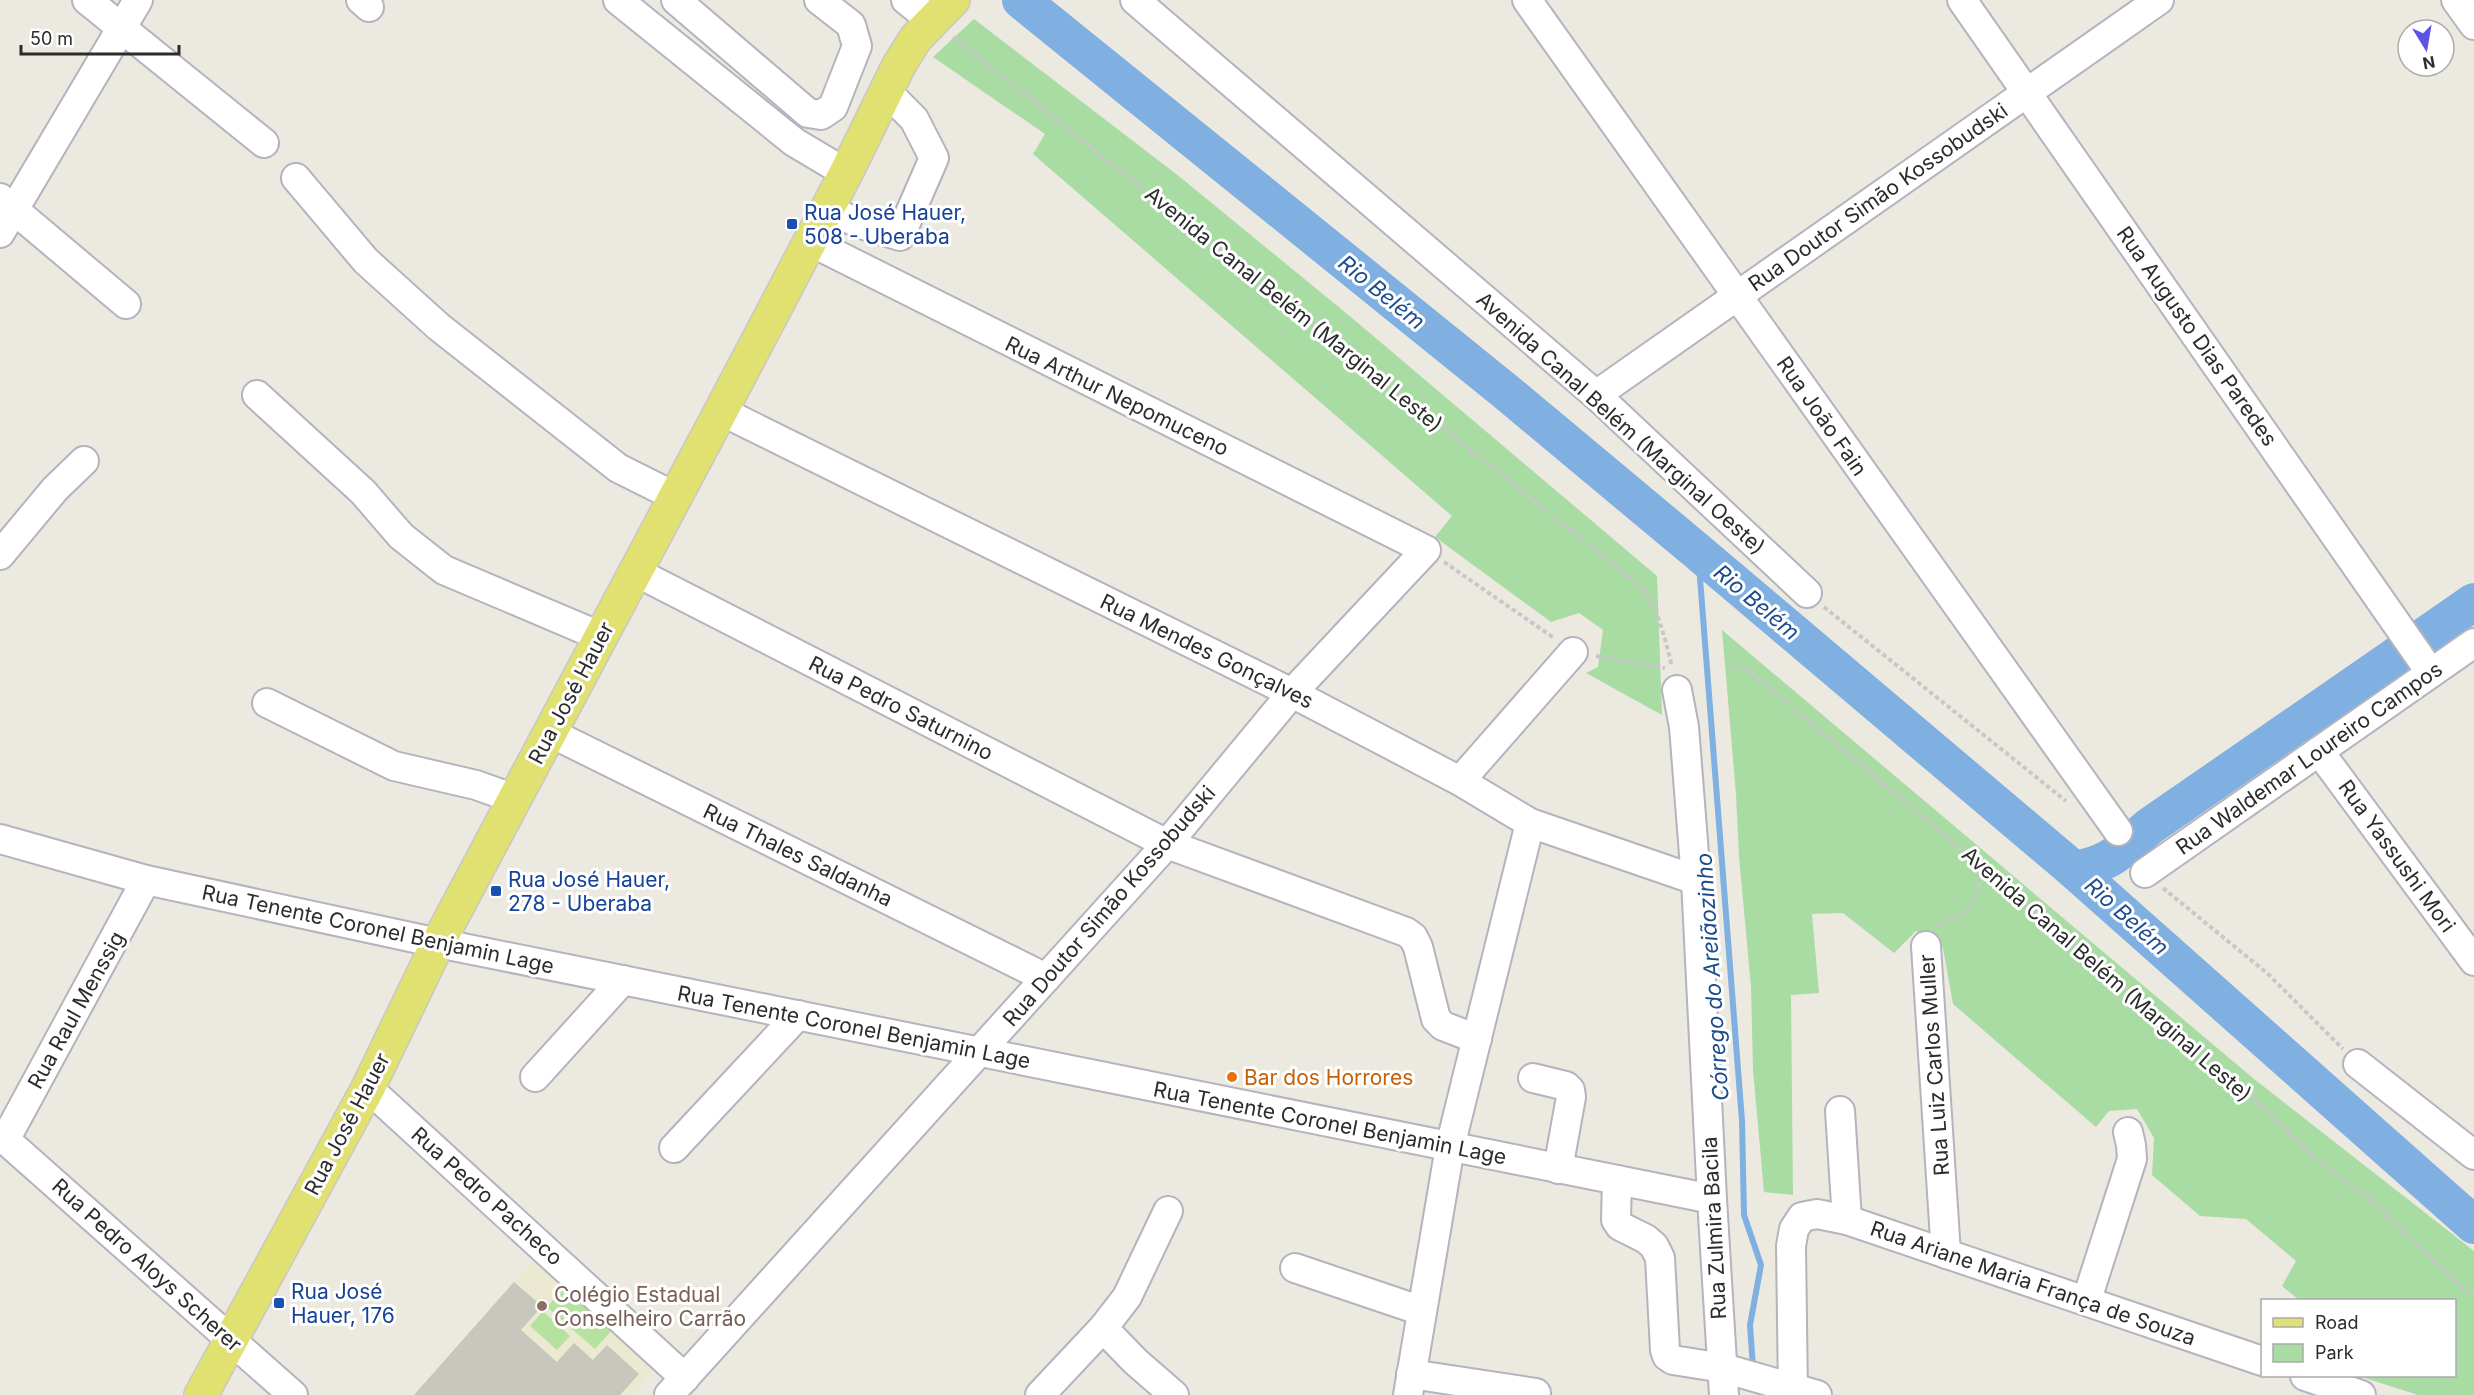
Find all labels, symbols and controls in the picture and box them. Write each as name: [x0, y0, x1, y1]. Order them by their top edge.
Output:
scale bar: [21, 18, 178, 56]
north arrow: [2396, 18, 2456, 78]
text: 50 m: [30, 28, 73, 49]
text: N: [2421, 52, 2437, 74]
street label: Rua Doutor Simão Kossobudski: [1744, 98, 2012, 296]
street label: Avenida Canal Belém (Marginal Leste): [1140, 181, 1448, 437]
place label: Rua José Hauer, 508 - Uberaba: [804, 200, 966, 249]
marker: Rua José Hauer, 508 - Uberaba: [785, 217, 799, 231]
street label: Rua Augusto Dias Paredes: [2112, 221, 2282, 451]
water label: Rio Belém: [1334, 249, 1430, 335]
street label: Avenida Canal Belém (Marginal Oeste): [1472, 287, 1770, 559]
street label: Rua Arthur Nepomuceno: [1001, 331, 1233, 461]
street label: Rua João Fain: [1772, 352, 1872, 480]
water label: Rio Belém: [1709, 559, 1805, 645]
street label: Rua Mendes Gonçalves: [1096, 588, 1318, 714]
street label: Rua José Hauer: [523, 618, 619, 768]
street label: Rua Pedro Saturnino: [805, 651, 997, 765]
street label: Rua Waldemar Loureiro Campos: [2171, 656, 2447, 860]
street label: Rua Yassushi Mori: [2333, 775, 2461, 937]
street label: Rua Doutor Simão Kossobudski: [998, 781, 1220, 1031]
street label: Rua Thales Saldanha: [699, 798, 897, 912]
street label: Avenida Canal Belém (Marginal Leste): [1957, 841, 2257, 1107]
water label: Córrego do Areiãozinho: [1690, 852, 1734, 1102]
place label: Rua José Hauer, 278 - Uberaba: [508, 867, 670, 916]
water label: Rio Belém: [2080, 872, 2174, 960]
street label: Rua Tenente Coronel Benjamin Lage: [200, 879, 556, 979]
marker: Rua José Hauer, 278 - Uberaba: [489, 884, 503, 898]
street label: Rua Raul Menssig: [22, 927, 130, 1093]
street label: Rua Luiz Carlos Muller: [1914, 953, 1954, 1177]
street label: Rua Tenente Coronel Benjamin Lage: [675, 980, 1033, 1074]
street label: Rua José Hauer: [299, 1049, 395, 1199]
place label: Bar dos Horrores: [1244, 1065, 1413, 1090]
marker: Bar dos Horrores: [1225, 1070, 1239, 1084]
street label: Rua Tenente Coronel Benjamin Lage: [1151, 1076, 1509, 1170]
street label: Rua Pedro Pacheco: [406, 1122, 568, 1270]
street label: Rua Zulmira Bacila: [1697, 1136, 1731, 1320]
street label: Rua Pedro Aloys Scherer: [47, 1173, 247, 1357]
street label: Rua Ariane Maria França de Souza: [1867, 1215, 2199, 1351]
place label: Rua José Hauer, 176: [291, 1279, 395, 1328]
place label: Colégio Estadual Conselheiro Carrão: [554, 1282, 746, 1331]
marker: Rua José Hauer, 176: [272, 1296, 286, 1310]
marker: Colégio Estadual Conselheiro Carrão: [535, 1299, 549, 1313]
legend: [2261, 1299, 2456, 1377]
text: Road: [2315, 1312, 2358, 1333]
text: Park: [2315, 1342, 2354, 1363]

